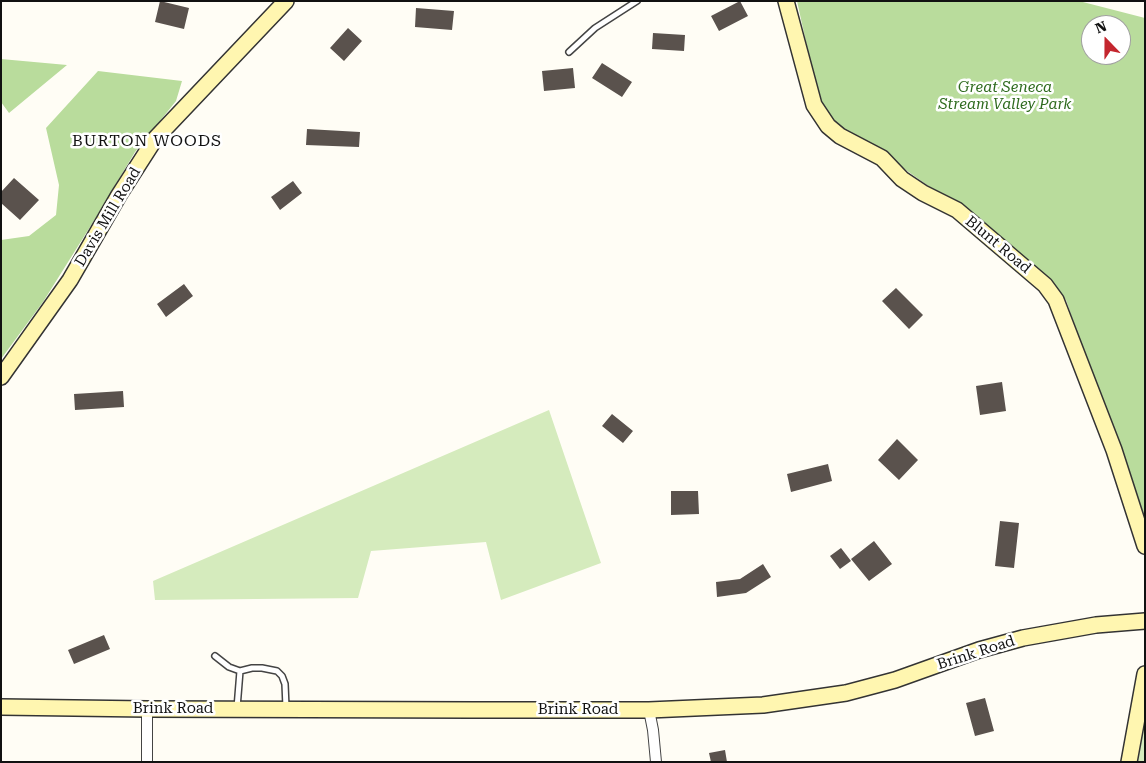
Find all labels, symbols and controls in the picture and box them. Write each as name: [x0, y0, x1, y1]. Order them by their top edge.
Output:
north arrow: [1081, 15, 1131, 65]
text: N: [1093, 18, 1109, 36]
park label: Great Seneca Stream Valley Park: [938, 79, 1072, 114]
district label: BURTON WOODS: [71, 131, 223, 151]
street label: Davis Mill Road: [71, 164, 145, 270]
street label: Blunt Road: [962, 212, 1034, 278]
street label: Brink Road: [935, 632, 1017, 674]
street label: Brink Road: [133, 700, 213, 718]
street label: Brink Road: [538, 701, 618, 719]

